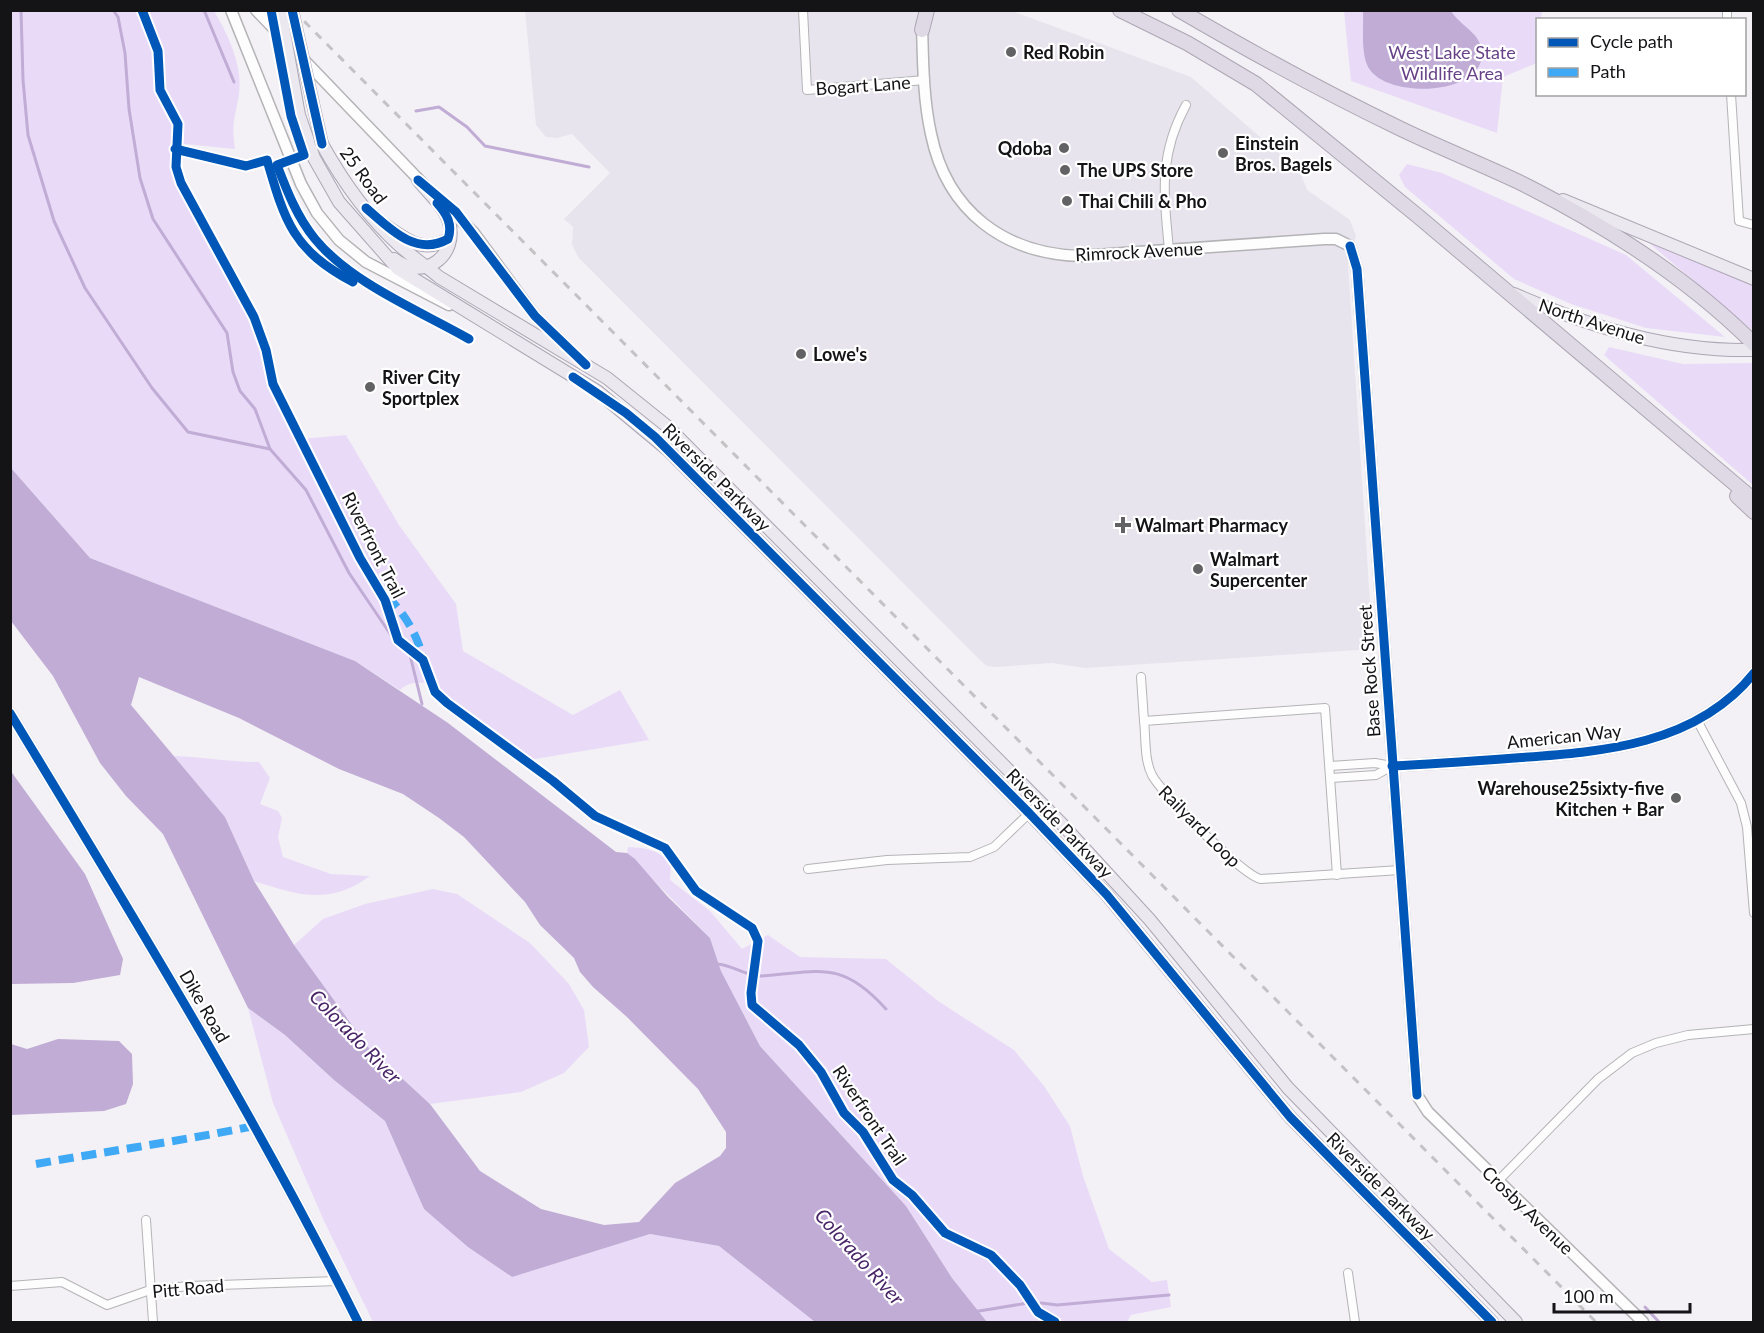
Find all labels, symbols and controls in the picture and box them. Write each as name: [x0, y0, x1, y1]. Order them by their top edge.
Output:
legend: [1536, 18, 1746, 96]
text: Cycle path: [1590, 30, 1673, 52]
place label: Red Robin: [1023, 41, 1104, 63]
park label: West Lake State Wildlife Area: [1388, 41, 1516, 84]
marker: Red Robin: [1004, 45, 1018, 59]
text: Path: [1590, 60, 1626, 82]
street label: Bogart Lane: [815, 71, 911, 99]
place label: Einstein Bros. Bagels: [1235, 132, 1332, 175]
place label: Qdoba: [998, 137, 1052, 159]
marker: Qdoba: [1057, 141, 1071, 155]
street label: 25 Road: [336, 142, 392, 208]
marker: Einstein Bros. Bagels: [1216, 146, 1230, 160]
place label: The UPS Store: [1077, 159, 1193, 181]
marker: The UPS Store: [1058, 163, 1072, 177]
place label: Thai Chili & Pho: [1079, 190, 1207, 212]
marker: Thai Chili & Pho: [1060, 194, 1074, 208]
street label: Rimrock Avenue: [1075, 237, 1203, 265]
street label: North Avenue: [1536, 293, 1648, 349]
place label: Lowe's: [813, 343, 867, 365]
marker: Lowe's: [794, 347, 808, 361]
place label: River City Sportplex: [382, 366, 461, 409]
marker: River City Sportplex: [363, 380, 377, 394]
street label: Riverside Parkway: [658, 418, 776, 536]
street label: Riverfront Trail: [338, 488, 410, 602]
place label: Walmart Pharmacy: [1135, 514, 1288, 536]
marker: Walmart Pharmacy: [1116, 518, 1130, 532]
place label: Walmart Supercenter: [1210, 548, 1308, 591]
marker: Walmart Supercenter: [1191, 562, 1205, 576]
street label: Base Rock Street: [1353, 603, 1385, 738]
street label: American Way: [1506, 719, 1623, 753]
street label: Riverside Parkway: [1002, 764, 1118, 883]
place label: Warehouse25sixty-five Kitchen + Bar: [1478, 777, 1664, 820]
street label: Railyard Loop: [1155, 781, 1245, 871]
marker: Warehouse25sixty-five Kitchen + Bar: [1669, 791, 1683, 805]
street label: Dike Road: [175, 966, 235, 1046]
water label: Colorado River: [305, 984, 408, 1089]
street label: Riverfront Trail: [828, 1061, 912, 1169]
street label: Riverside Parkway: [1322, 1127, 1440, 1245]
street label: Crosby Avenue: [1478, 1161, 1578, 1259]
water label: Colorado River: [810, 1203, 910, 1310]
street label: Pitt Road: [151, 1274, 225, 1302]
scale bar: [1554, 1276, 1690, 1314]
text: 100 m: [1563, 1285, 1614, 1307]

